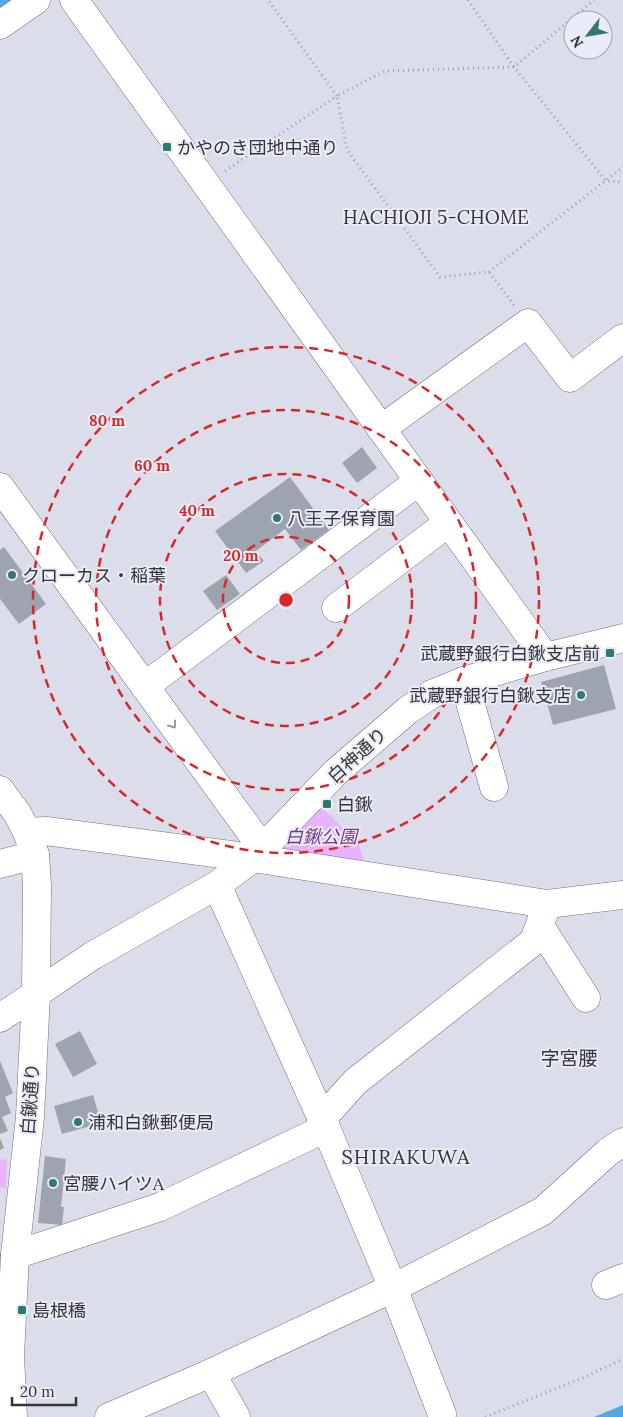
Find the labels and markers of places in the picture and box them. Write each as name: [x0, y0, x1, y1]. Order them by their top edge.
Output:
place label: かやのき団地中通り: [177, 136, 338, 159]
marker: かやのき団地中通り: [161, 141, 173, 153]
place label: 八王子保育園: [287, 507, 395, 530]
marker: 八王子保育園: [271, 512, 283, 524]
place label: クローカス・稲葉: [22, 564, 166, 587]
marker: クローカス・稲葉: [6, 569, 18, 581]
centre of rings: [277, 591, 295, 609]
place label: 武蔵野銀行白鍬支店前: [420, 642, 600, 665]
marker: 武蔵野銀行白鍬支店前: [604, 647, 616, 659]
place label: 武蔵野銀行白鍬支店: [409, 684, 571, 707]
marker: 武蔵野銀行白鍬支店: [575, 689, 587, 701]
place label: 白鍬: [337, 793, 373, 816]
marker: 白鍬: [321, 798, 333, 810]
place label: 浦和白鍬郵便局: [88, 1111, 214, 1134]
marker: 浦和白鍬郵便局: [72, 1116, 84, 1128]
place label: 宮腰ハイツA: [63, 1172, 165, 1195]
marker: 宮腰ハイツA: [47, 1177, 59, 1189]
place label: 島根橋: [32, 1299, 86, 1322]
marker: 島根橋: [16, 1304, 28, 1316]

